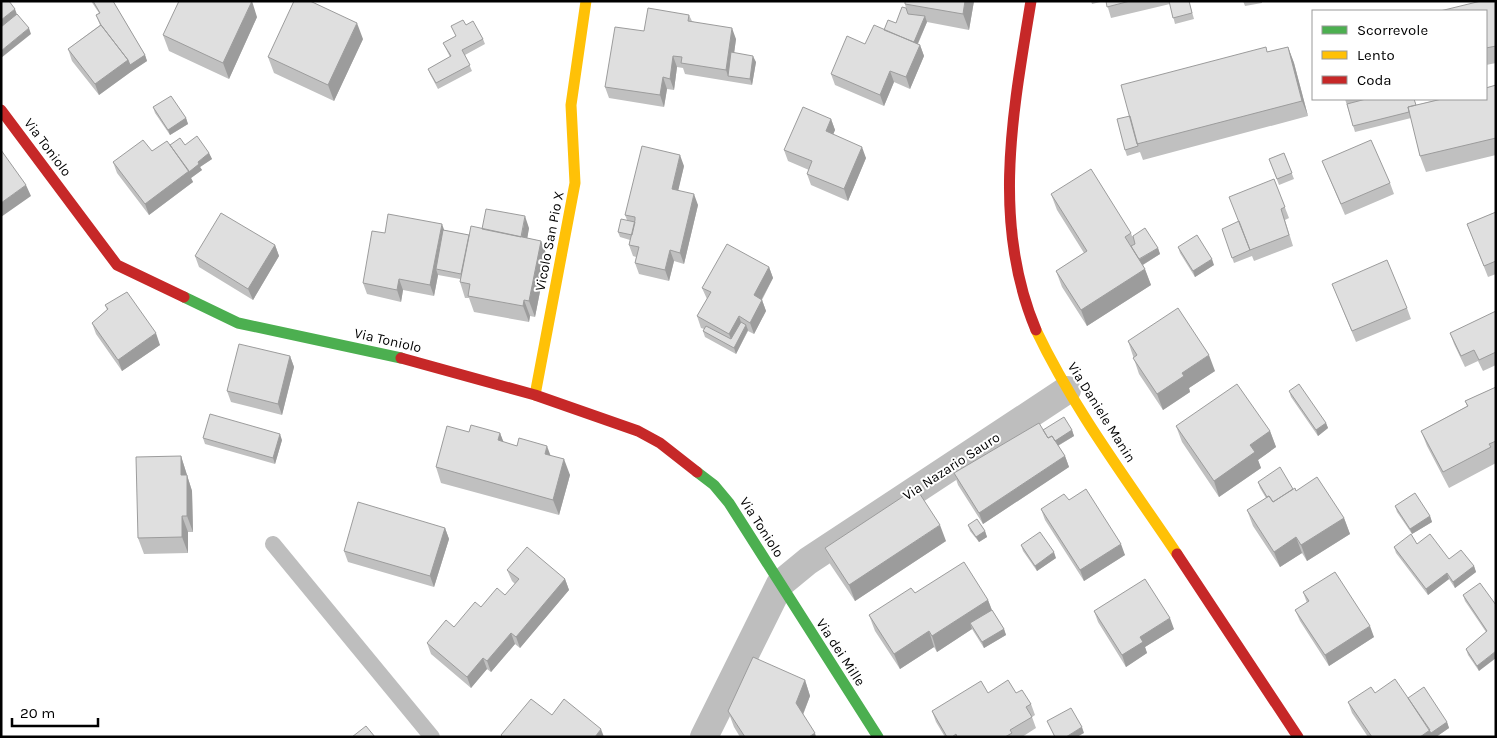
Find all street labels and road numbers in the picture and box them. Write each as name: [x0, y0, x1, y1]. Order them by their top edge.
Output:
street label: Via Toniolo: [20, 115, 75, 180]
street label: Vicolo San Pio X: [531, 190, 568, 293]
street label: Via Toniolo: [353, 325, 423, 356]
street label: Via Daniele Manin: [1064, 359, 1139, 465]
street label: Via Nazario Sauro: [900, 429, 1003, 504]
street label: Via Toniolo: [736, 494, 787, 561]
street label: Via dei Mille: [812, 615, 869, 689]

